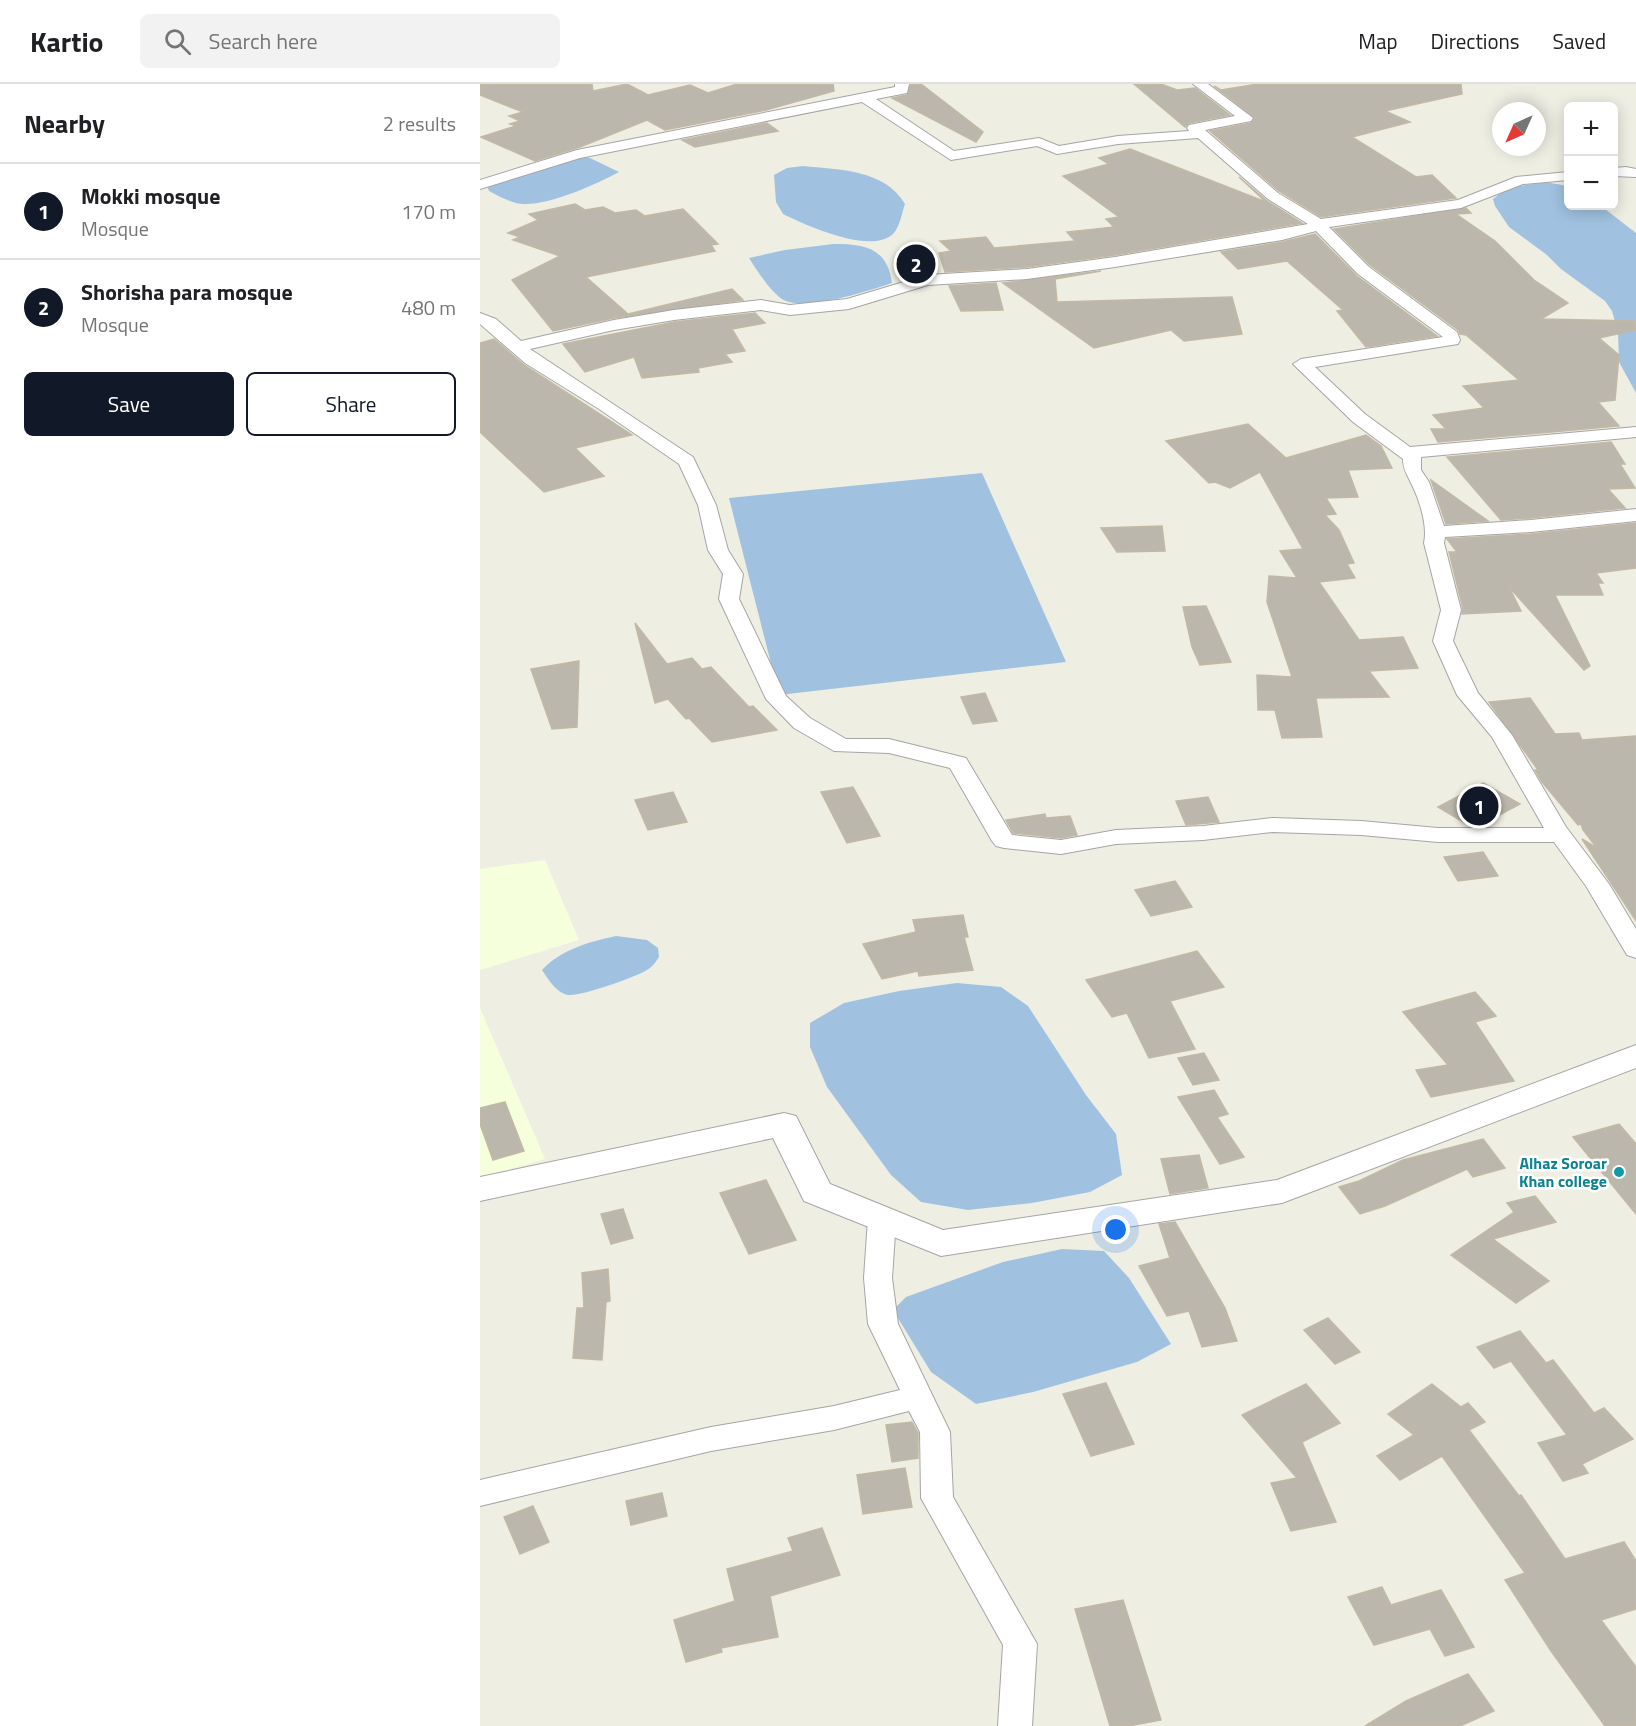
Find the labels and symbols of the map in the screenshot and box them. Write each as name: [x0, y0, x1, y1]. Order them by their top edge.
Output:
north arrow: [1492, 102, 1546, 156]
pin: 2: [896, 242, 936, 286]
pin: 1: [1460, 784, 1498, 828]
place label: Alhaz Soroar Khan college: [1519, 1151, 1607, 1193]
marker: Alhaz Soroar Khan college: [1612, 1165, 1626, 1179]
your location: [1101, 1215, 1130, 1244]

